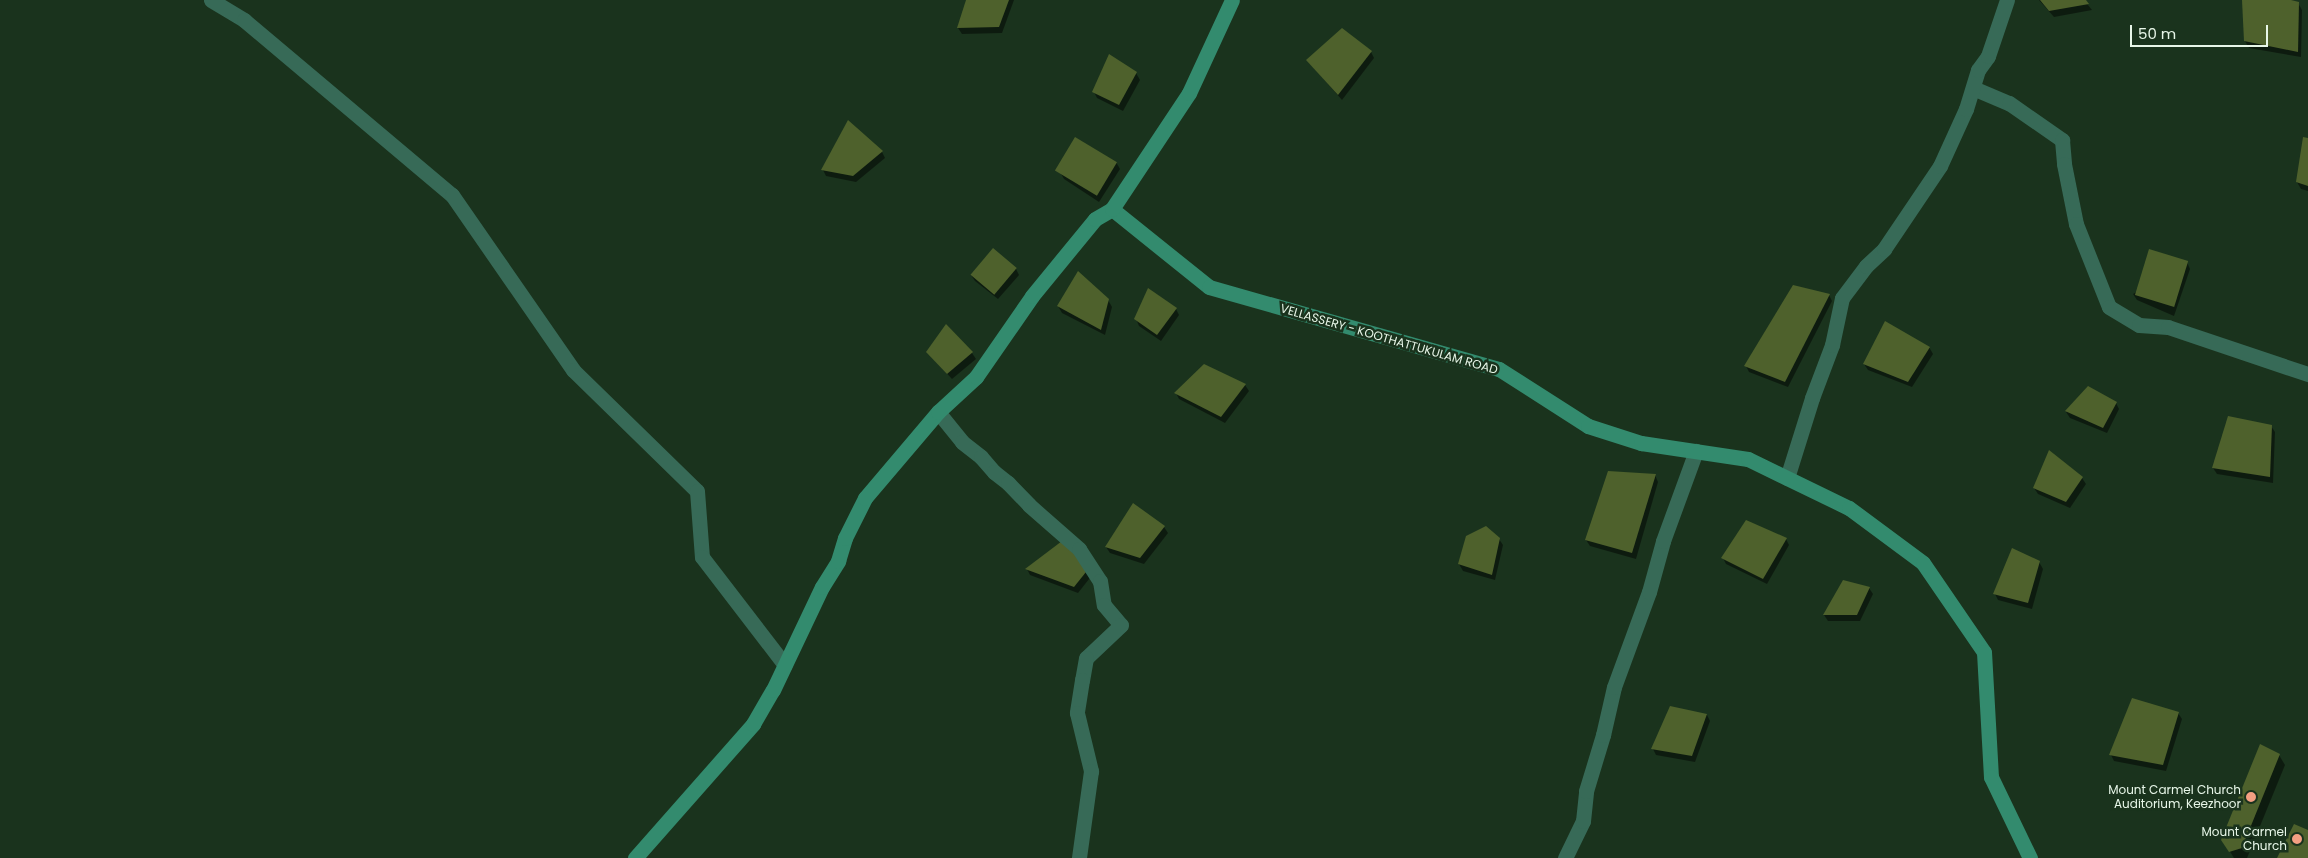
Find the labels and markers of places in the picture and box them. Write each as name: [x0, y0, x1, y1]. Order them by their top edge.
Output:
place label: Mount Carmel Church Auditorium, Keezhoor: [2108, 783, 2241, 811]
marker: Mount Carmel Church Auditorium, Keezhoor: [2245, 791, 2257, 803]
place label: Mount Carmel Church: [2201, 825, 2287, 853]
marker: Mount Carmel Church: [2291, 833, 2303, 845]

